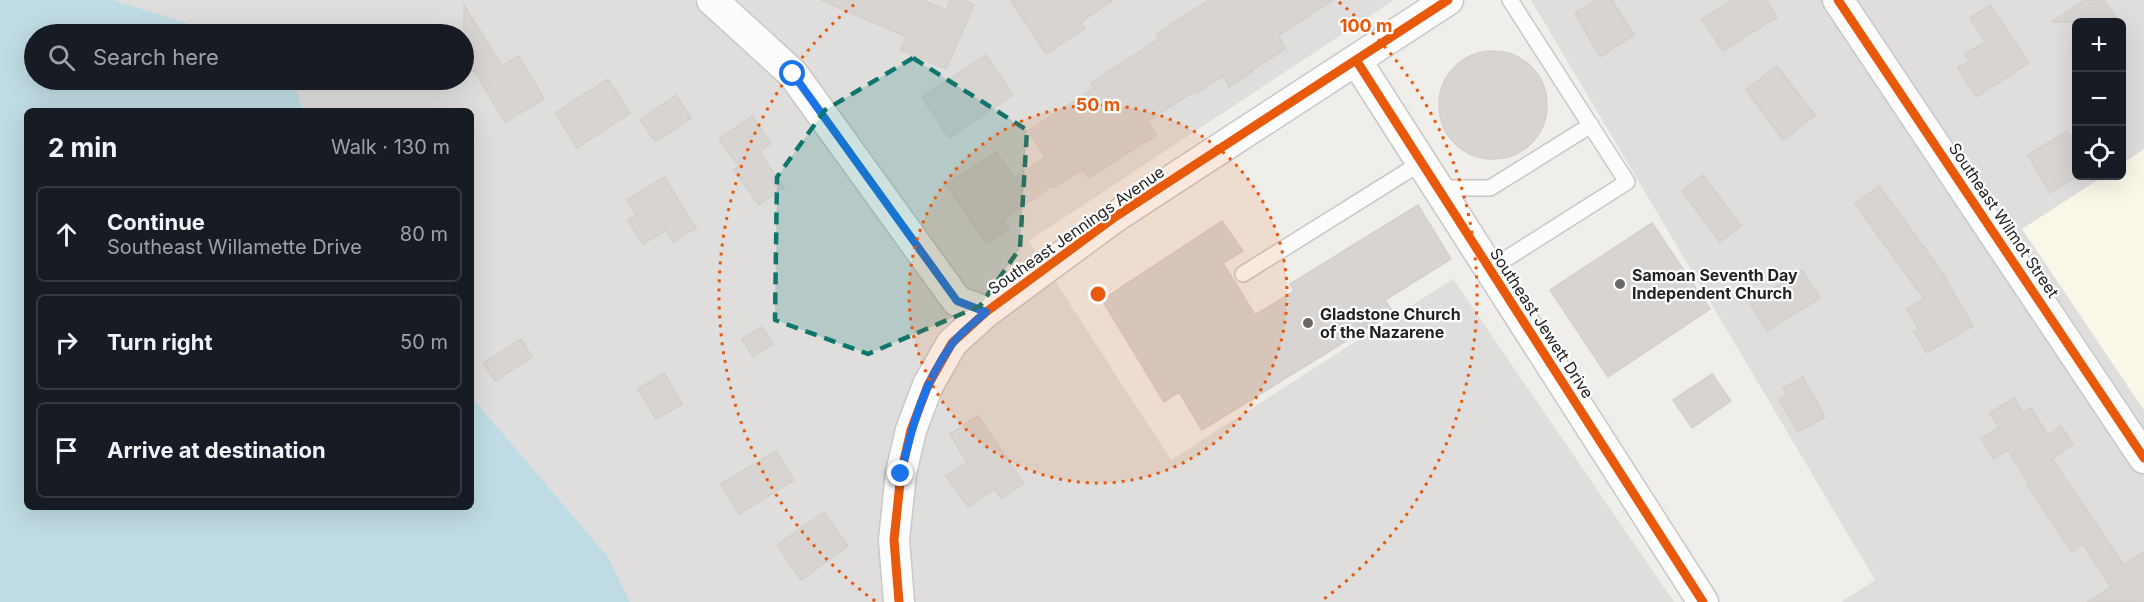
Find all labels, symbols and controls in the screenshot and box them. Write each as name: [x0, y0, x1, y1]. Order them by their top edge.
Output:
text: 100 m: [1340, 15, 1392, 36]
map controls: [2072, 18, 2126, 180]
button: +: [2072, 18, 2126, 72]
search box: [24, 24, 474, 90]
icon: search: [45, 41, 78, 74]
text: Search here: [93, 44, 219, 70]
route start: [779, 60, 805, 86]
button: −: [2072, 72, 2126, 126]
text: 50 m: [1076, 94, 1120, 115]
button: locate: [2072, 126, 2126, 180]
text: 2 min: [48, 132, 118, 163]
text: Walk · 130 m: [331, 135, 450, 159]
street label: Southeast Wilmot Street: [1945, 139, 2063, 301]
street label: Southeast Jennings Avenue: [984, 161, 1168, 299]
text: Continue: [107, 209, 205, 235]
icon: ahead: [50, 218, 83, 251]
text: 80 m: [400, 222, 448, 246]
text: Southeast Willamette Drive: [107, 235, 362, 259]
street label: Southeast Jewett Drive: [1486, 244, 1598, 402]
place label: Samoan Seventh Day Independent Church: [1632, 265, 1798, 303]
marker: Samoan Seventh Day Independent Church: [1613, 277, 1627, 291]
centre of rings: [1088, 284, 1108, 304]
place label: Gladstone Church of the Nazarene: [1320, 304, 1461, 342]
marker: Gladstone Church of the Nazarene: [1301, 316, 1315, 330]
icon: right: [50, 326, 83, 359]
text: Turn right: [107, 329, 213, 355]
text: 50 m: [400, 330, 448, 354]
icon: arrive: [50, 434, 83, 467]
text: Arrive at destination: [107, 437, 326, 463]
route end: [887, 460, 913, 486]

